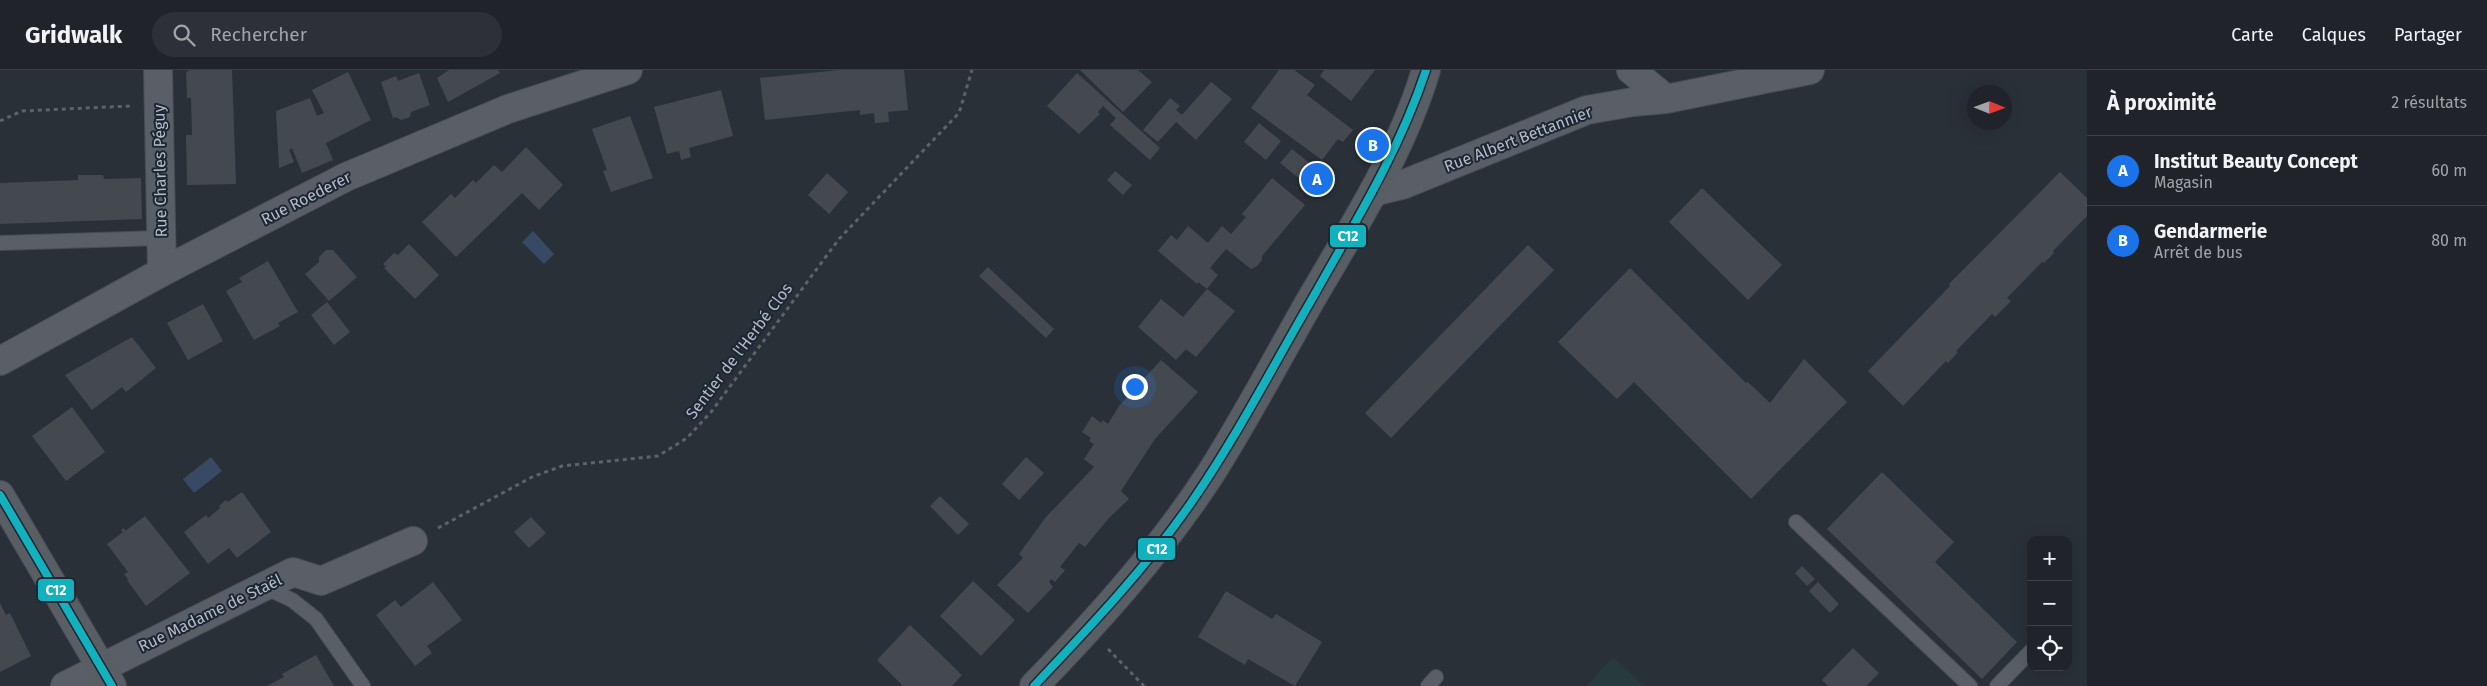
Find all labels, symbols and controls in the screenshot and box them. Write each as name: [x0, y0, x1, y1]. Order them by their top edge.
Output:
search box: [152, 12, 502, 57]
text: Gridwalk: [25, 21, 122, 49]
icon: search: [170, 21, 198, 49]
text: Rechercher: [210, 23, 307, 46]
text: Carte: [2231, 24, 2274, 46]
text: Calques: [2302, 24, 2366, 46]
text: Partager: [2394, 24, 2462, 46]
north arrow: [1967, 85, 2012, 130]
text: À proximité: [2107, 90, 2216, 116]
text: 2 résultats: [2391, 93, 2467, 112]
street label: Rue Albert Bettannier: [1441, 102, 1595, 176]
street label: Rue Charles Péguy: [149, 104, 171, 238]
pin: B: [1357, 126, 1389, 164]
text: Institut Beauty Concept: [2154, 150, 2358, 173]
pin: A: [1301, 160, 1333, 198]
text: A: [2118, 161, 2128, 180]
text: 60 m: [2432, 161, 2467, 180]
street label: Rue Roederer: [258, 167, 355, 229]
text: Magasin: [2154, 173, 2213, 192]
text: Gendarmerie: [2154, 220, 2267, 243]
line badge: C12: [1329, 224, 1367, 248]
text: C12: [1338, 228, 1358, 245]
text: B: [2118, 231, 2128, 250]
text: 80 m: [2431, 231, 2467, 250]
text: Arrêt de bus: [2154, 243, 2243, 262]
street label: Sentier de l'Herbé Clos: [682, 279, 796, 423]
your location: [1122, 374, 1148, 400]
map controls: [2027, 536, 2072, 671]
button: +: [2027, 536, 2072, 581]
line badge: C12: [1137, 537, 1176, 561]
text: C12: [1147, 541, 1167, 558]
street label: Rue Madame de Staël: [135, 570, 285, 656]
line badge: C12: [37, 578, 75, 602]
button: −: [2027, 581, 2072, 626]
text: C12: [46, 582, 66, 599]
button: locate: [2027, 626, 2072, 671]

